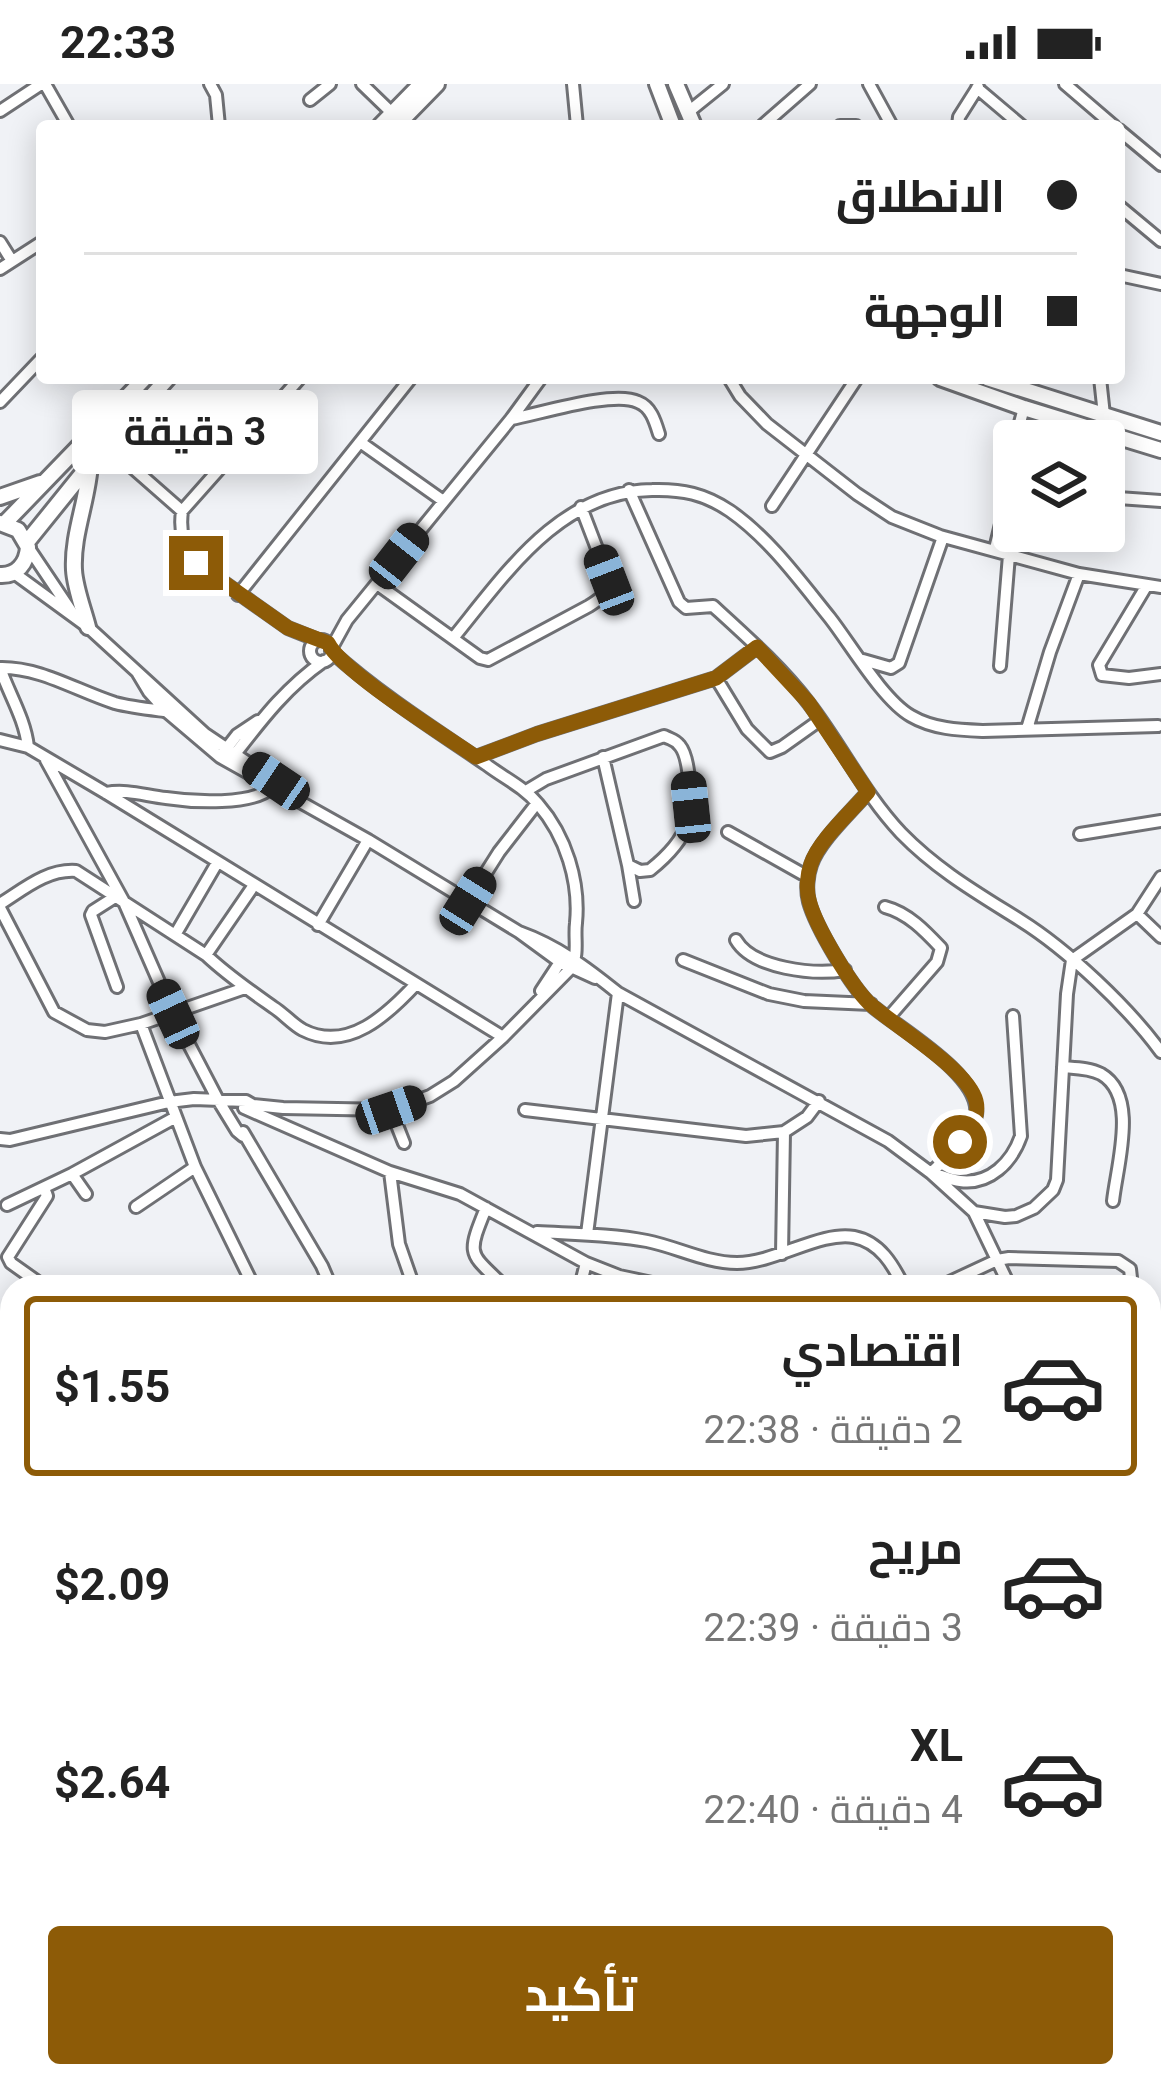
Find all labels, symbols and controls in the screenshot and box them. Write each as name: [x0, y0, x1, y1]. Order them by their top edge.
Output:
text: 22:33: [60, 16, 176, 69]
text: الانطلاق: [836, 170, 1005, 223]
text: الوجهة: [864, 285, 1005, 338]
callout: 3 دقيقة: [73, 389, 319, 473]
text: 3 دقيقة: [124, 409, 266, 455]
map controls: [993, 420, 1125, 552]
button: layers: [993, 420, 1125, 552]
car: [363, 517, 435, 595]
route end: [169, 536, 223, 590]
car: [579, 540, 639, 620]
car: [236, 746, 316, 816]
car: [669, 769, 713, 845]
car: [434, 861, 502, 941]
car: [141, 974, 205, 1054]
car: [351, 1081, 431, 1139]
route start: [933, 1115, 987, 1169]
text: اقتصادي: [782, 1324, 963, 1377]
icon: car: [999, 1332, 1107, 1440]
text: $1.55: [54, 1360, 170, 1413]
text: 2 دقيقة · 22:38: [703, 1407, 963, 1453]
text: مريح: [868, 1522, 963, 1575]
icon: car: [999, 1530, 1107, 1638]
text: $2.09: [54, 1558, 170, 1611]
text: 3 دقيقة · 22:39: [703, 1605, 963, 1651]
text: XL: [910, 1719, 963, 1772]
icon: car: [999, 1728, 1107, 1836]
text: $2.64: [54, 1756, 170, 1809]
text: 4 دقيقة · 22:40: [703, 1787, 963, 1833]
button: تأكيد: [48, 1926, 1113, 2064]

